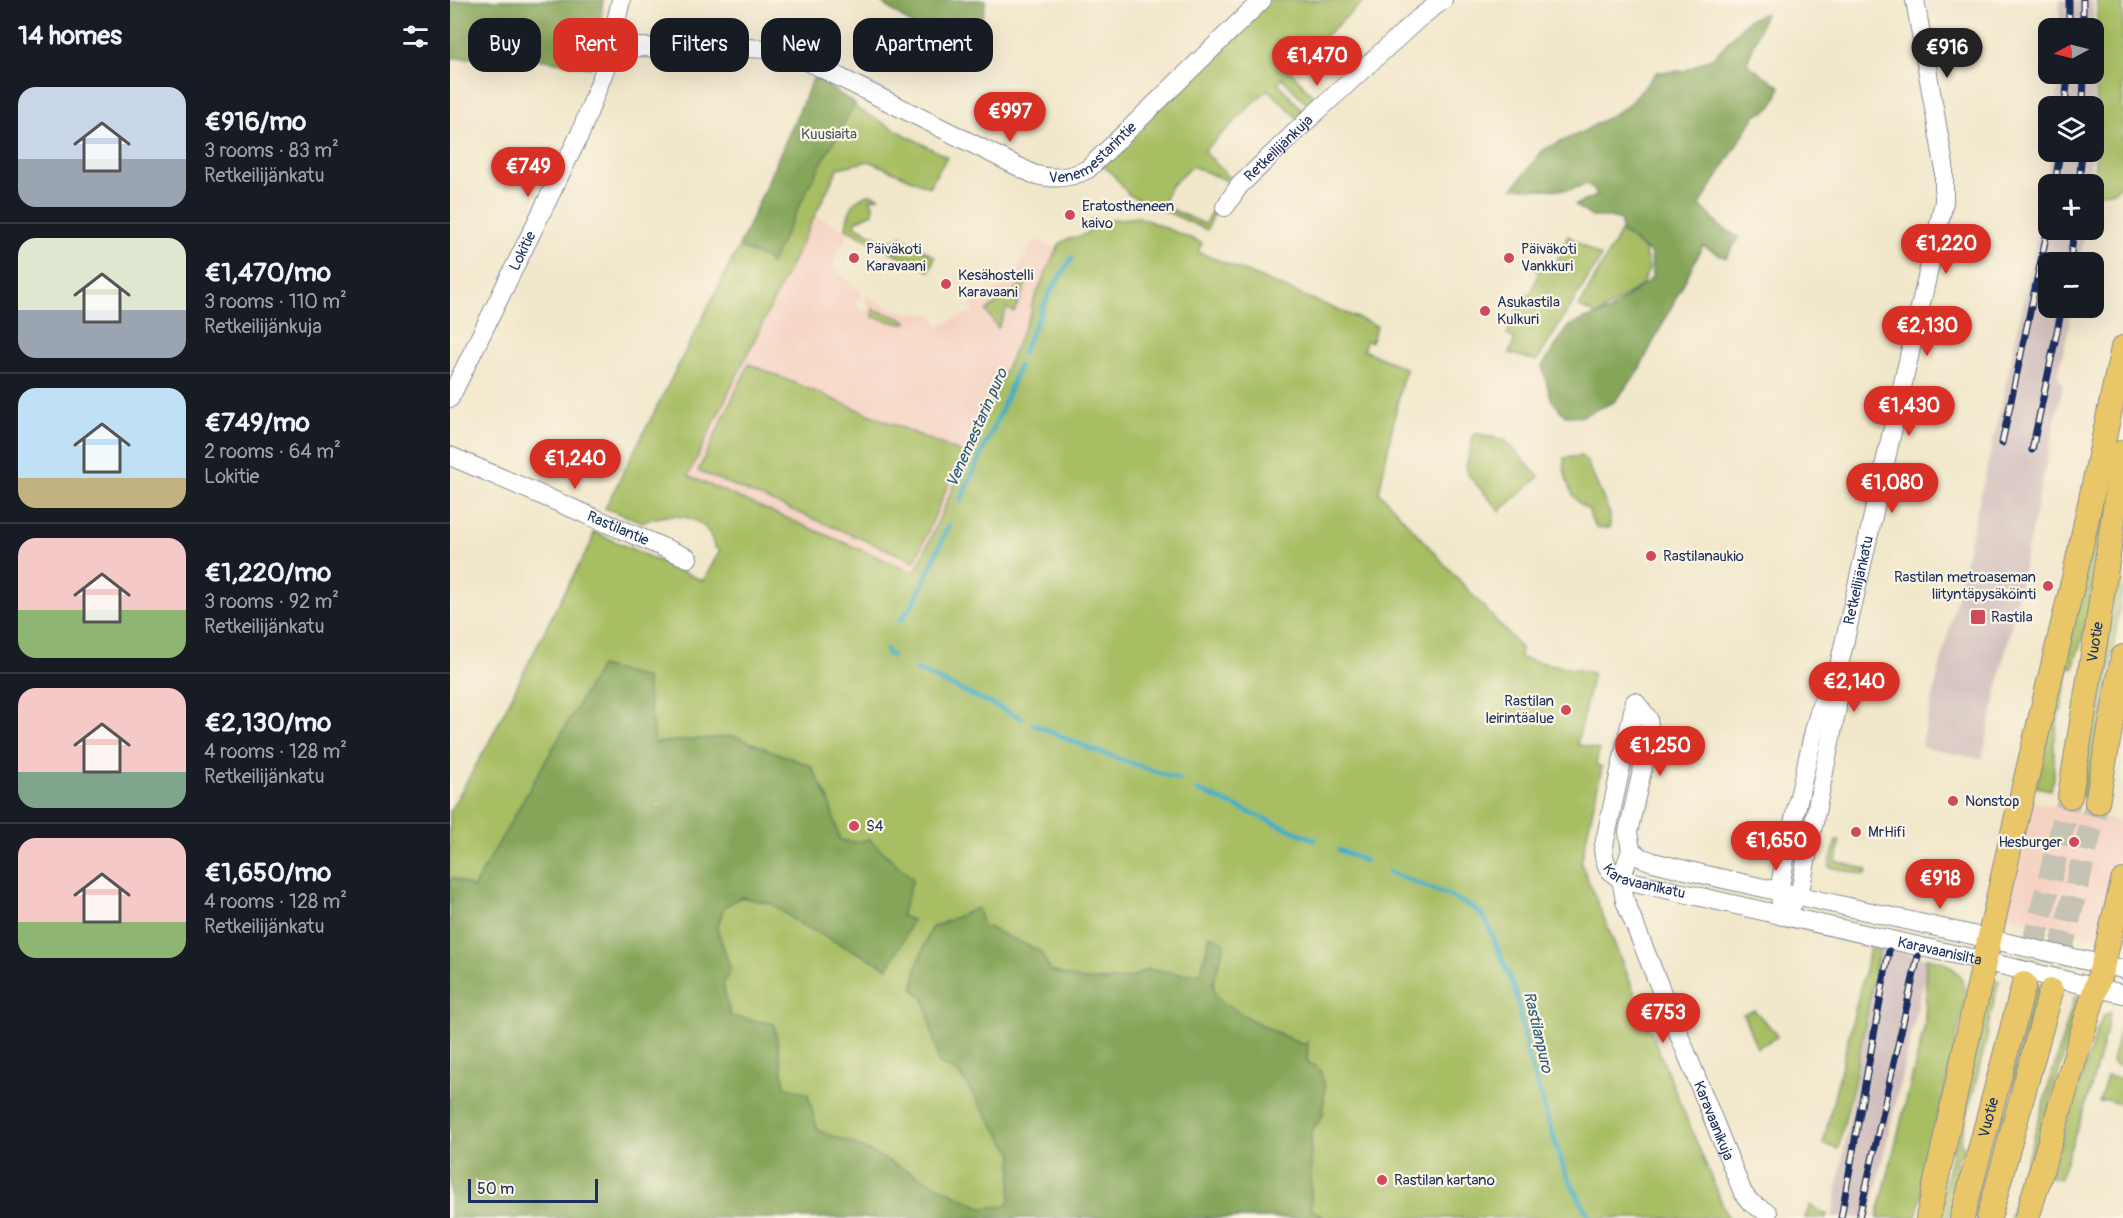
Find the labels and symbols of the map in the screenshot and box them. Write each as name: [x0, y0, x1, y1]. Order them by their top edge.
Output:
north arrow: [2038, 18, 2104, 84]
pin: €916: [1911, 28, 1983, 79]
pin: €1,470: [1268, 36, 1366, 87]
pin: €997: [974, 92, 1046, 143]
street label: Retkeilijänkuja: [1240, 111, 1317, 186]
street label: Venemestarintie: [1048, 117, 1141, 187]
park label: Kuusiaita: [801, 125, 857, 144]
pin: €749: [492, 147, 564, 198]
place label: Eratostheneen kaivo: [1082, 197, 1174, 233]
marker: Eratostheneen kaivo: [1063, 208, 1077, 222]
pin: €1,220: [1897, 224, 1995, 275]
street label: Lokitie: [505, 227, 540, 274]
place label: Päiväkoti Karavaani: [866, 240, 926, 276]
place label: Päiväkoti Vankkuri: [1521, 240, 1577, 276]
marker: Päiväkoti Karavaani: [847, 251, 861, 265]
marker: Päiväkoti Vankkuri: [1502, 251, 1516, 265]
place label: Kesähostelli Karavaani: [958, 266, 1034, 302]
marker: Kesähostelli Karavaani: [939, 277, 953, 291]
place label: Asukastila Kulkuri: [1497, 293, 1560, 329]
marker: Asukastila Kulkuri: [1478, 304, 1492, 318]
pin: €2,130: [1878, 306, 1976, 357]
water label: Venemestarin puro: [942, 364, 1013, 490]
pin: €1,430: [1860, 386, 1958, 437]
pin: €1,240: [526, 439, 624, 490]
pin: €1,080: [1843, 463, 1941, 514]
street label: Rastilantie: [584, 506, 653, 550]
street label: Retkeilijänkatu: [1839, 534, 1878, 627]
place label: Rastilanaukio: [1663, 547, 1744, 566]
marker: Rastilanaukio: [1644, 549, 1658, 563]
place label: Rastilan metroaseman liityntäpysäköinti: [1894, 568, 2036, 604]
marker: Rastilan metroaseman liityntäpysäköinti: [2041, 579, 2055, 593]
marker: Rastila: [1969, 608, 1987, 626]
place label: Rastila: [1991, 608, 2033, 627]
street label: Vuotie: [2082, 620, 2108, 664]
pin: €2,140: [1805, 662, 1903, 713]
place label: Rastilan leirintäalue: [1485, 692, 1555, 728]
marker: Rastilan leirintäalue: [1559, 703, 1573, 717]
pin: €1,250: [1611, 726, 1709, 777]
place label: Nonstop: [1965, 792, 2019, 811]
marker: Nonstop: [1946, 794, 1960, 808]
place label: S4: [866, 817, 884, 836]
marker: S4: [847, 819, 861, 833]
pin: €1,650: [1727, 821, 1825, 872]
place label: MrHifi: [1868, 823, 1905, 842]
marker: MrHifi: [1849, 825, 1863, 839]
place label: Hesburger: [1998, 833, 2063, 852]
marker: Hesburger: [2067, 835, 2081, 849]
pin: €918: [1904, 859, 1976, 910]
street label: Karavaanikatu: [1599, 860, 1687, 903]
street label: Karavaanisilta: [1896, 932, 1984, 970]
water label: Rastilanpuro: [1519, 990, 1557, 1076]
pin: €753: [1627, 993, 1699, 1044]
street label: Karavaanikuja: [1689, 1078, 1738, 1163]
street label: Vuotie: [1974, 1095, 2003, 1140]
place label: Rastilan kartano: [1394, 1171, 1495, 1190]
marker: Rastilan kartano: [1375, 1173, 1389, 1187]
scale bar: [468, 1176, 598, 1204]

